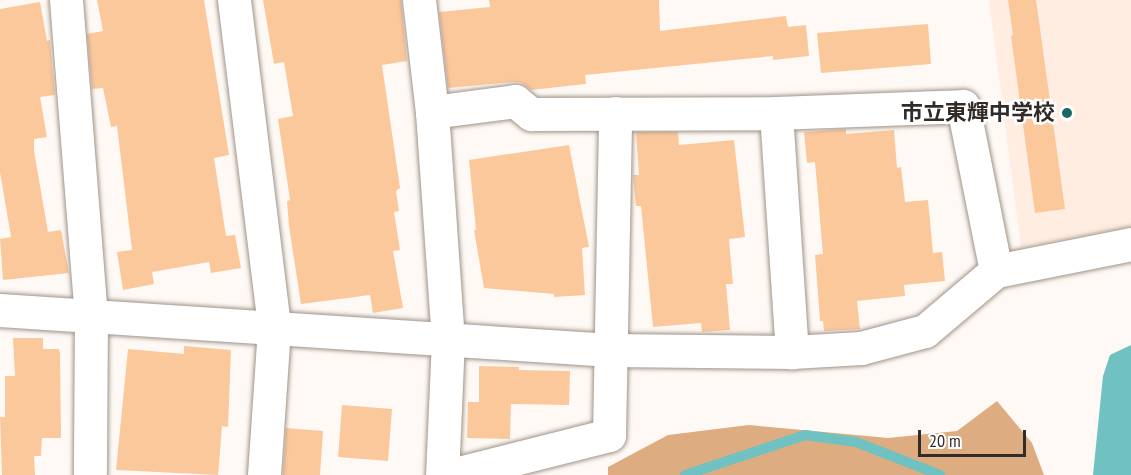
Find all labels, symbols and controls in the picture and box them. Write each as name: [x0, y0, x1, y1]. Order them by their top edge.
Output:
place label: 市立東輝中学校: [901, 100, 1055, 126]
marker: 市立東輝中学校: [1060, 106, 1074, 120]
scale bar: [921, 418, 1029, 456]
text: 20 m: [929, 429, 961, 452]

